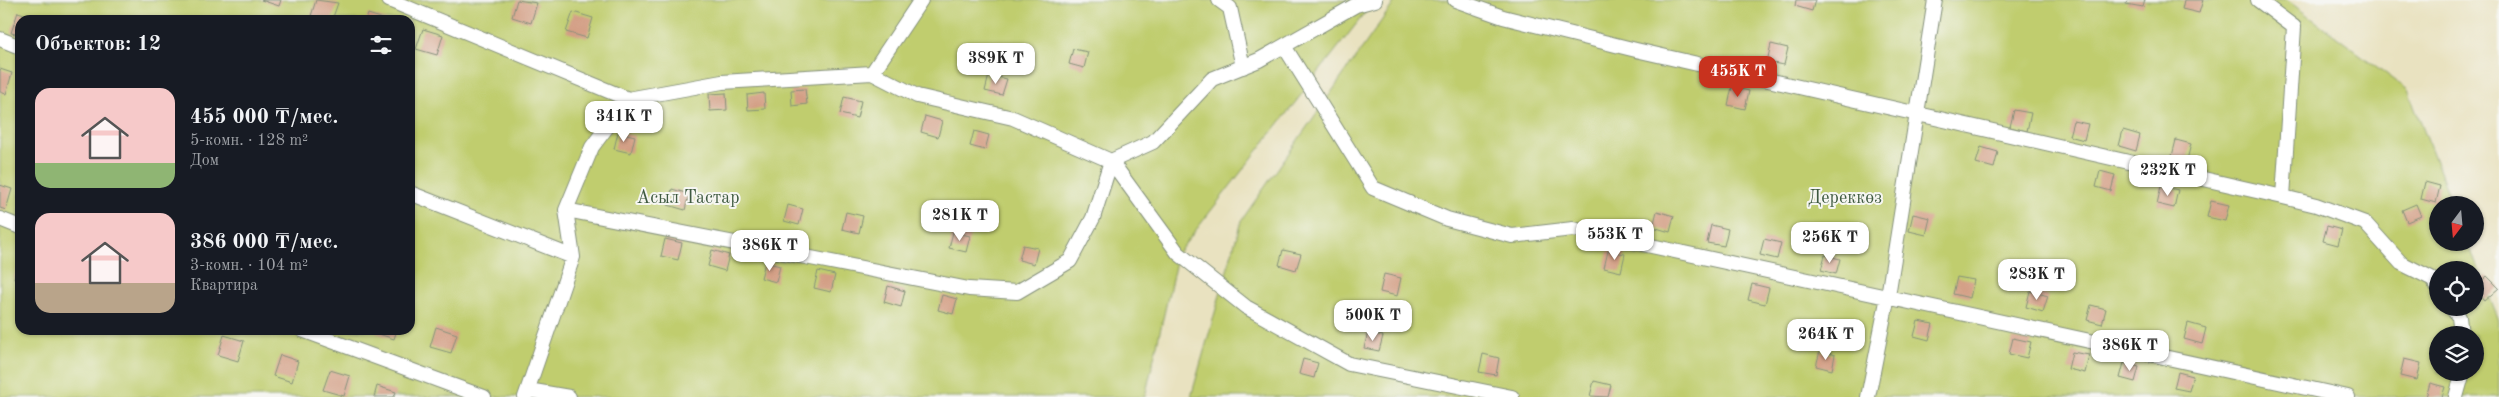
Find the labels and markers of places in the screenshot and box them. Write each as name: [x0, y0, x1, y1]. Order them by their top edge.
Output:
pin: 389K ₸: [955, 42, 1037, 85]
pin: 455K ₸: [1697, 56, 1779, 98]
pin: 341K ₸: [583, 100, 665, 143]
pin: 232K ₸: [2127, 154, 2209, 197]
pin: 281K ₸: [919, 200, 1001, 242]
pin: 553K ₸: [1574, 218, 1656, 261]
pin: 256K ₸: [1789, 222, 1871, 264]
pin: 386K ₸: [729, 230, 811, 272]
pin: 283K ₸: [1996, 258, 2078, 301]
pin: 500K ₸: [1332, 300, 1414, 342]
pin: 264K ₸: [1785, 318, 1867, 361]
pin: 386K ₸: [2089, 330, 2171, 372]

